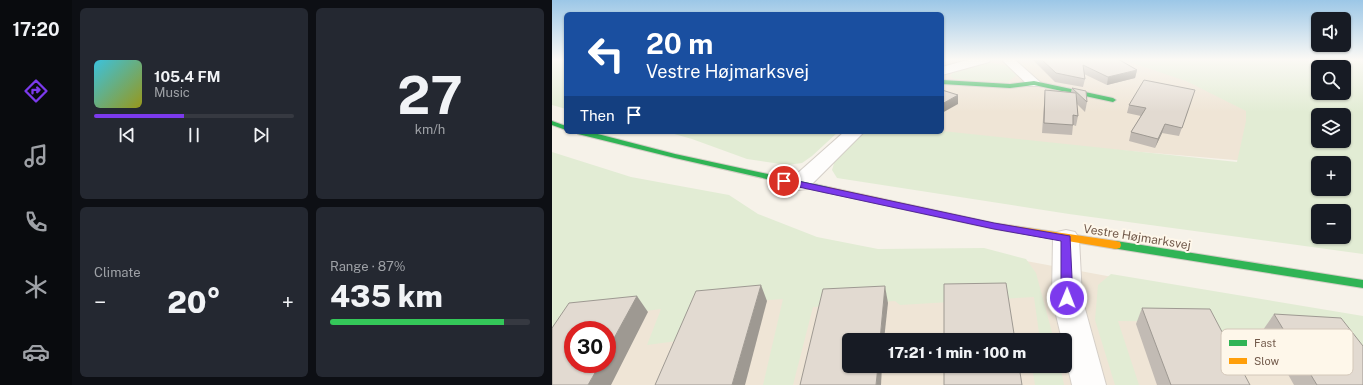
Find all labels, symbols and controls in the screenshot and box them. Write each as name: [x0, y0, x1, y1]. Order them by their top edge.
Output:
map controls: [1311, 12, 1351, 244]
button: sound: [1311, 12, 1351, 52]
text: 17:20: [12, 19, 60, 40]
text: 20 m: [646, 27, 713, 60]
icon: left: [580, 28, 632, 80]
button: search: [1311, 60, 1351, 100]
text: Vestre Højmarksvej: [646, 61, 809, 82]
text: 27: [397, 65, 463, 126]
text: 105.4 FM: [154, 68, 220, 85]
icon: directions: [22, 77, 50, 105]
text: Music: [154, 85, 190, 100]
icon: arrive: [623, 104, 645, 126]
text: Then: [580, 107, 615, 124]
button: layers: [1311, 108, 1351, 148]
text: km/h: [415, 122, 445, 137]
icon: previous: [116, 124, 138, 146]
icon: pause: [183, 124, 205, 146]
icon: next: [250, 124, 272, 146]
icon: music: [22, 142, 50, 170]
button: +: [1311, 156, 1351, 196]
pin: [767, 164, 801, 198]
icon: arrive: [773, 170, 795, 192]
button: −: [1311, 204, 1351, 244]
icon: phone: [22, 208, 50, 236]
street label: Vestre Højmarksvej: [1082, 222, 1192, 252]
text: Range · 87%: [330, 259, 405, 274]
text: Climate: [94, 265, 141, 280]
icon: climate: [22, 273, 50, 301]
position arrow: [1046, 277, 1088, 319]
text: 435 km: [330, 278, 443, 314]
text: 20°: [167, 284, 221, 320]
text: −: [94, 289, 106, 315]
text: +: [282, 289, 294, 315]
speed limit sign: 30: [564, 321, 616, 373]
legend: [1221, 329, 1353, 375]
text: Fast: [1254, 337, 1276, 349]
icon: car: [22, 338, 50, 366]
text: 17:21 · 1 min · 100 m: [888, 344, 1026, 361]
text: Slow: [1254, 355, 1280, 367]

